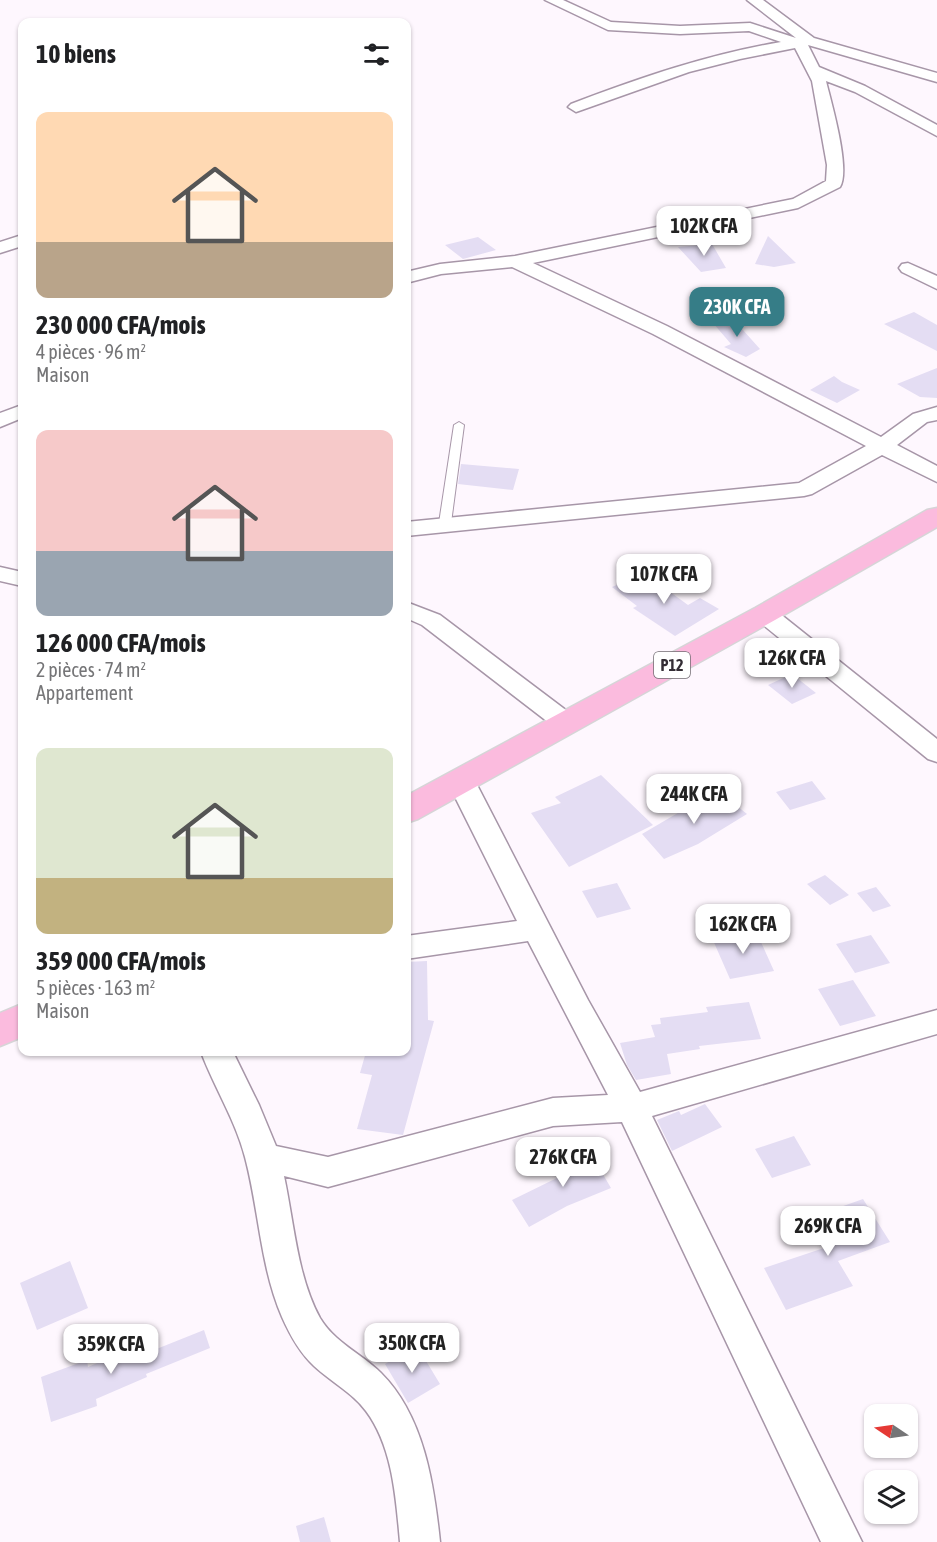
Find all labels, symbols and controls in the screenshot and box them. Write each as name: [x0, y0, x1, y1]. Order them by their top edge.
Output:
icon: filters: [360, 38, 393, 71]
text: 10 biens: [36, 39, 116, 69]
icon: home: [161, 151, 269, 259]
pin: 102K CFA: [642, 206, 766, 257]
text: 102K CFA: [670, 214, 738, 237]
pin: 230K CFA: [675, 287, 799, 338]
text: 230K CFA: [703, 295, 771, 318]
text: 230 000 CFA/mois: [36, 310, 206, 340]
text: 4 pièces · 96 m²: [36, 340, 146, 363]
text: Maison: [36, 363, 89, 386]
icon: home: [161, 469, 269, 577]
pin: 107K CFA: [602, 554, 726, 605]
text: 107K CFA: [630, 562, 698, 585]
text: 126 000 CFA/mois: [36, 628, 206, 658]
pin: 126K CFA: [730, 638, 854, 689]
text: 126K CFA: [758, 646, 826, 669]
road number: P12: [654, 652, 690, 678]
text: 2 pièces · 74 m²: [36, 658, 146, 681]
text: Appartement: [36, 681, 133, 704]
pin: 244K CFA: [632, 774, 756, 825]
text: 244K CFA: [660, 782, 728, 805]
icon: home: [161, 787, 269, 895]
pin: 162K CFA: [681, 904, 805, 955]
text: 162K CFA: [709, 912, 777, 935]
text: 359 000 CFA/mois: [36, 946, 206, 976]
text: 5 pièces · 163 m²: [36, 976, 155, 999]
text: Maison: [36, 999, 89, 1022]
pin: 276K CFA: [501, 1137, 625, 1188]
text: 276K CFA: [529, 1145, 597, 1168]
pin: 269K CFA: [766, 1206, 890, 1257]
text: 269K CFA: [794, 1214, 862, 1237]
pin: 350K CFA: [350, 1323, 474, 1374]
pin: 359K CFA: [49, 1324, 173, 1375]
text: 350K CFA: [378, 1331, 446, 1354]
text: 359K CFA: [77, 1332, 145, 1355]
north arrow: [864, 1404, 918, 1458]
map controls: [864, 1404, 918, 1524]
button: layers: [864, 1470, 918, 1524]

